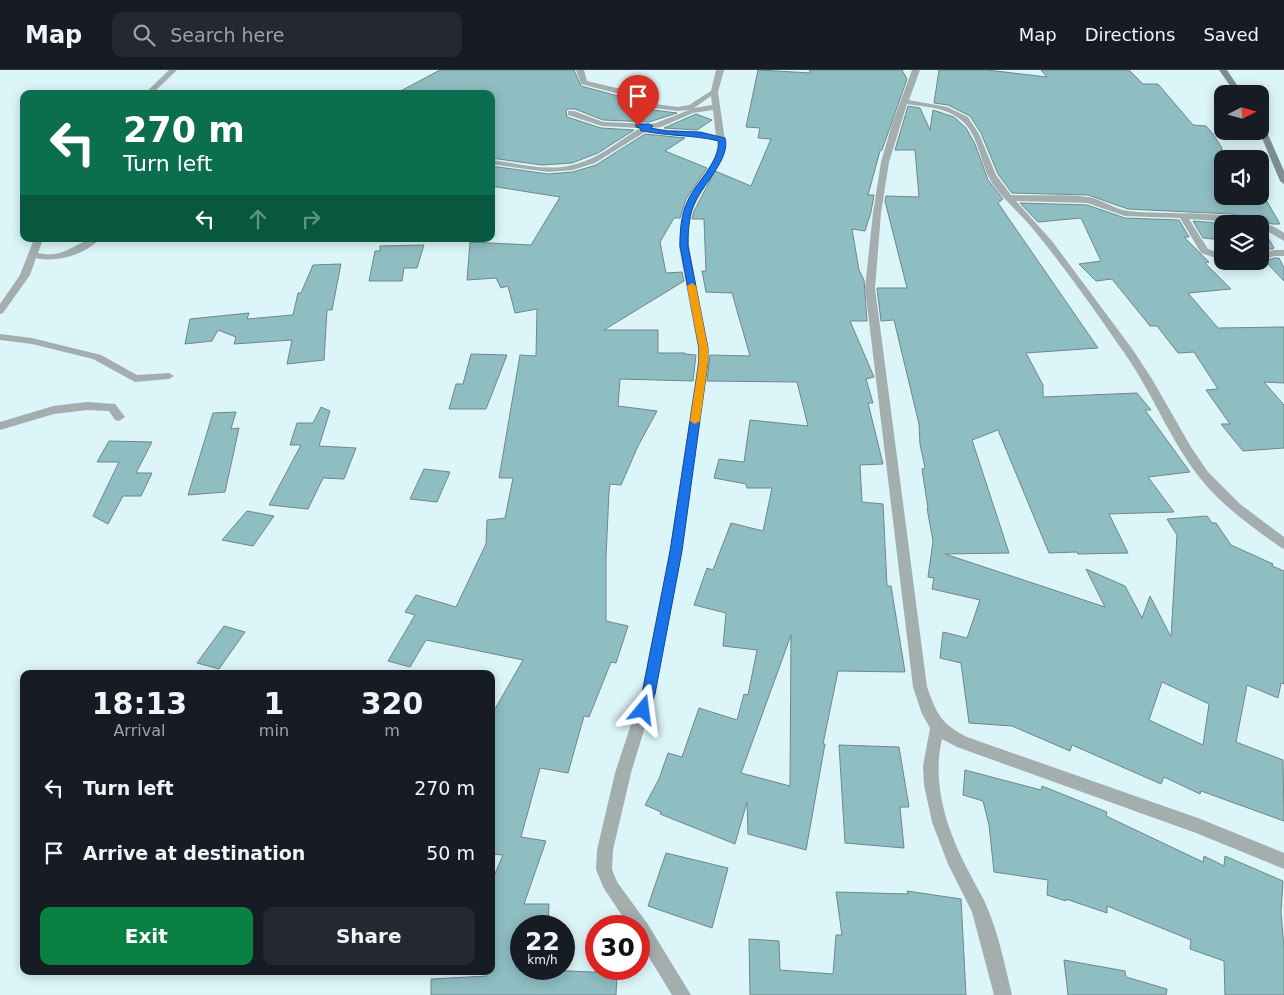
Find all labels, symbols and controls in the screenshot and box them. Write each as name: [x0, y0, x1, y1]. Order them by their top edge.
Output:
search box: [112, 12, 462, 57]
text: Map: [25, 21, 82, 49]
icon: search: [130, 21, 158, 49]
text: Search here: [170, 24, 284, 46]
text: Map: [1019, 24, 1057, 45]
text: Directions: [1085, 24, 1175, 45]
text: Saved: [1203, 24, 1259, 45]
pin: [617, 75, 659, 126]
icon: arrive: [624, 82, 652, 110]
north arrow: [1214, 85, 1269, 140]
map controls: [1214, 85, 1269, 270]
icon: left: [40, 110, 105, 175]
text: 270 m: [123, 110, 245, 150]
button: sound: [1214, 150, 1269, 205]
text: Turn left: [123, 151, 212, 176]
icon: left: [191, 205, 219, 233]
icon: ahead: [244, 205, 272, 233]
icon: right: [297, 205, 325, 233]
button: layers: [1214, 215, 1269, 270]
position arrow: [616, 683, 668, 735]
text: 18:13: [92, 686, 187, 721]
text: 1: [263, 686, 284, 721]
text: 320: [361, 686, 423, 721]
text: Arrival: [113, 721, 165, 740]
text: min: [259, 721, 289, 740]
text: m: [384, 721, 400, 740]
icon: left: [40, 774, 68, 802]
text: Turn left: [83, 777, 174, 799]
text: 270 m: [414, 777, 475, 799]
icon: arrive: [40, 839, 68, 867]
text: Arrive at destination: [83, 842, 305, 864]
text: 50 m: [426, 842, 475, 864]
button: Exit: [40, 907, 253, 965]
button: Share: [263, 907, 475, 965]
speed limit sign: 30: [585, 915, 650, 980]
text: 22: [525, 927, 560, 956]
text: km/h: [527, 953, 558, 967]

